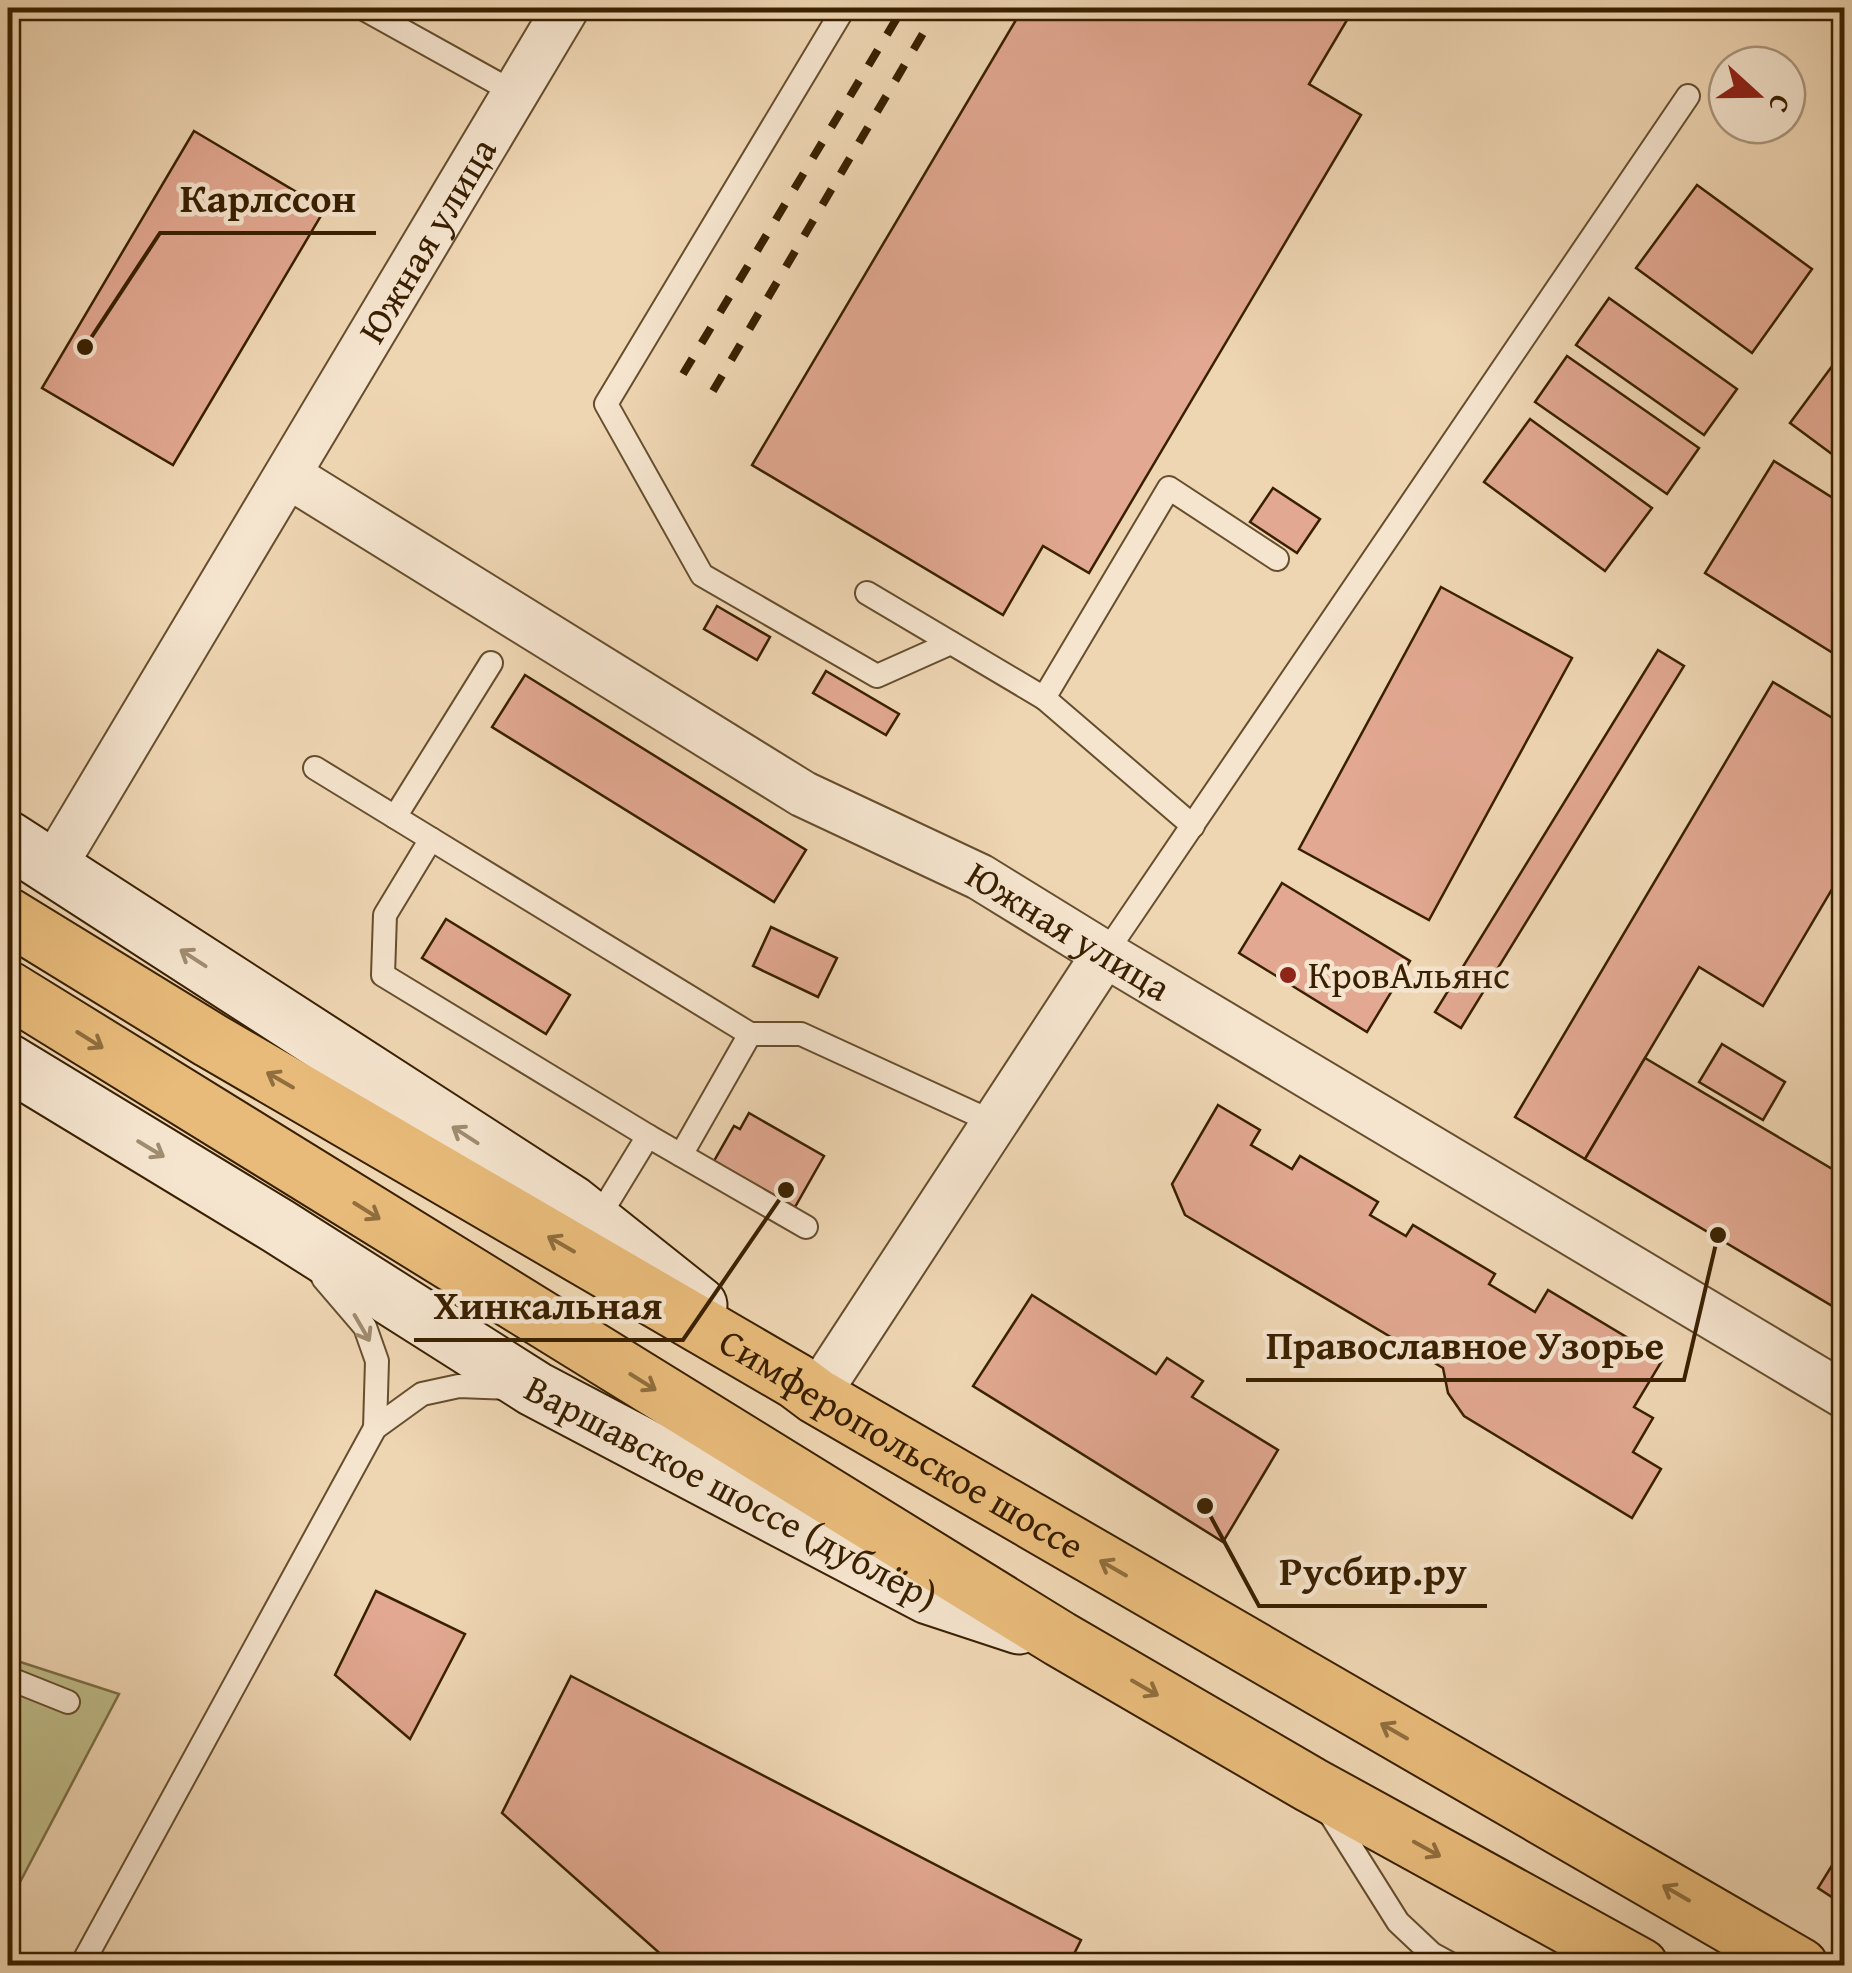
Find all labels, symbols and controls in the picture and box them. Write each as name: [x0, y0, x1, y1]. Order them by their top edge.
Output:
north arrow: [1707, 45, 1807, 145]
text: С: [1759, 89, 1803, 119]
street label: Южная улица: [343, 126, 510, 353]
callout: Карлссон: [160, 163, 376, 233]
text: Карлссон: [180, 168, 356, 227]
street label: Южная улица: [956, 846, 1182, 1014]
place label: КровАльянс: [1308, 946, 1510, 1002]
one-way arrow: [179, 947, 208, 968]
marker: КровАльянс: [1277, 964, 1299, 986]
one-way arrow: [76, 1030, 104, 1050]
one-way arrow: [266, 1070, 295, 1090]
one-way arrow: [452, 1124, 480, 1145]
one-way arrow: [136, 1139, 165, 1159]
one-way arrow: [352, 1201, 381, 1221]
one-way arrow: [547, 1233, 576, 1253]
callout: Хинкальная: [414, 1270, 683, 1340]
text: Хинкальная: [434, 1275, 662, 1334]
callout: Православное Узорье: [1246, 1310, 1684, 1380]
one-way arrow: [353, 1313, 373, 1341]
street label: Симферопольское шоссе: [709, 1313, 1095, 1573]
text: Православное Узорье: [1266, 1315, 1664, 1374]
street label: Варшавское шоссе (дублёр): [515, 1360, 944, 1624]
one-way arrow: [629, 1371, 657, 1392]
callout: Русбир.ру: [1259, 1536, 1487, 1606]
text: Русбир.ру: [1279, 1541, 1467, 1600]
one-way arrow: [1099, 1558, 1128, 1578]
one-way arrow: [1130, 1678, 1159, 1698]
one-way arrow: [1380, 1721, 1409, 1741]
one-way arrow: [1412, 1839, 1442, 1859]
one-way arrow: [1662, 1883, 1691, 1903]

